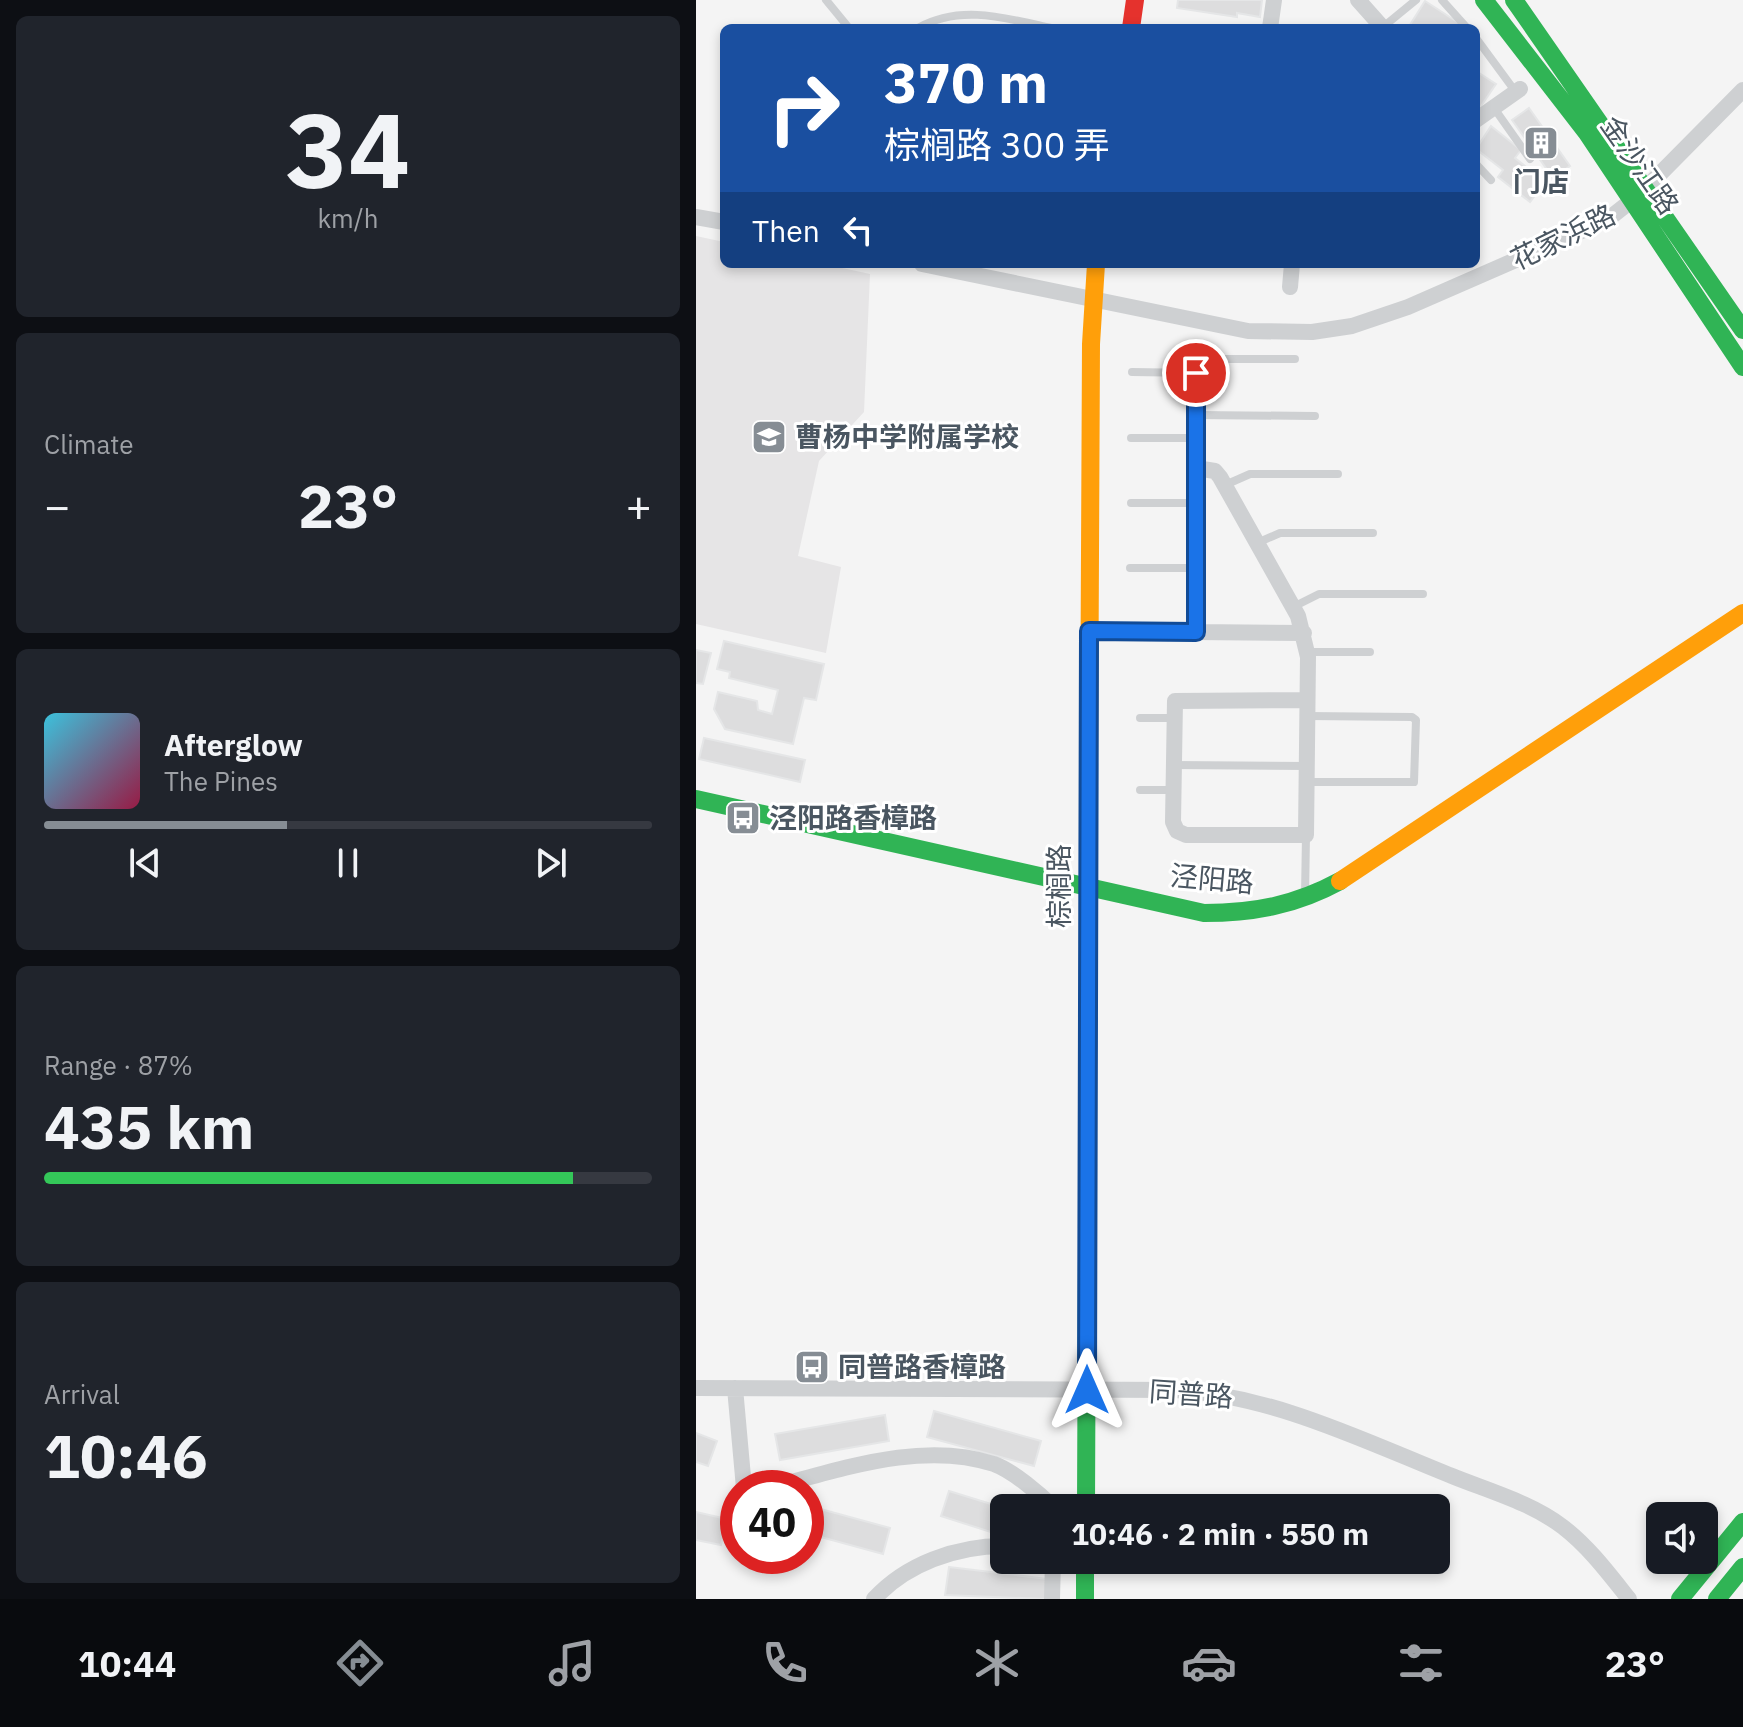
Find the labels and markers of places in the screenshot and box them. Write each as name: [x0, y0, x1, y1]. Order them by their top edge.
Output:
building icon: 门店: [1522, 124, 1560, 162]
place label: 门店: [1513, 163, 1569, 200]
pin: [1162, 339, 1230, 407]
school or university icon: 曹杨中学附属学校: [750, 418, 788, 456]
place label: 曹杨中学附属学校: [795, 418, 1019, 455]
bus stop icon: 泾阳路香樟路: [724, 799, 762, 837]
place label: 泾阳路香樟路: [769, 799, 937, 836]
bus stop icon: 同普路香樟路: [793, 1348, 831, 1386]
place label: 同普路香樟路: [838, 1348, 1006, 1385]

